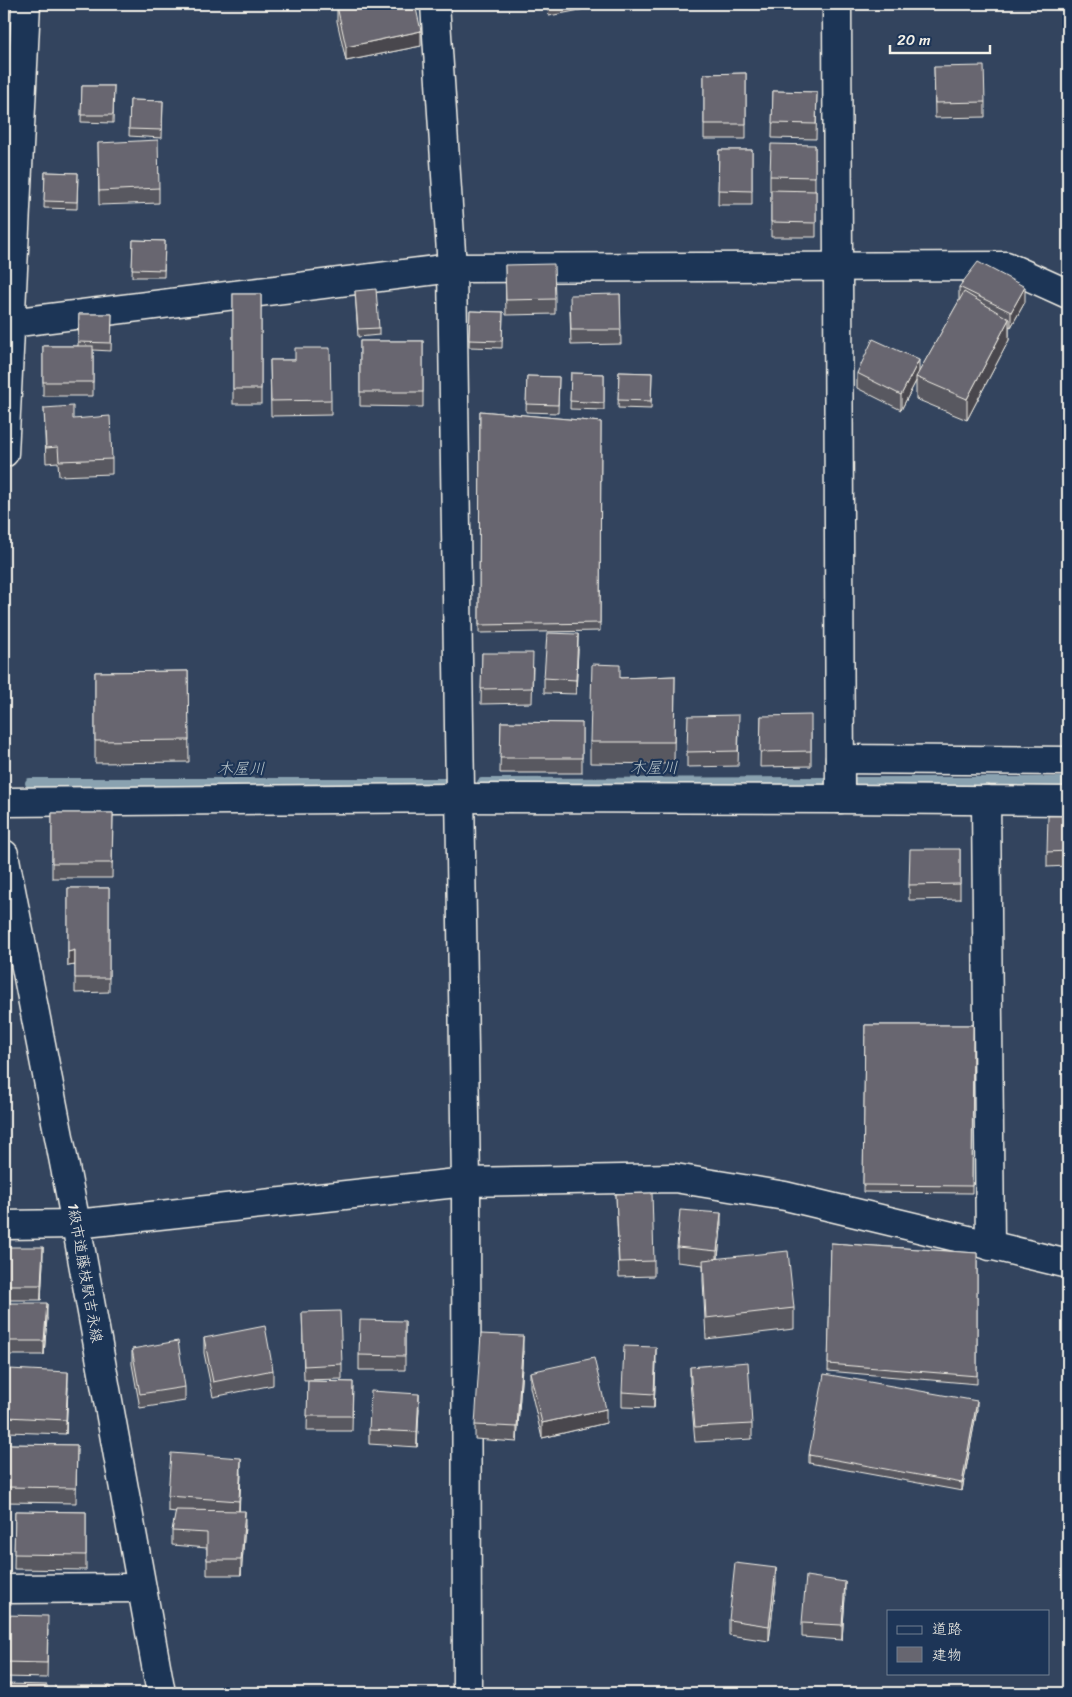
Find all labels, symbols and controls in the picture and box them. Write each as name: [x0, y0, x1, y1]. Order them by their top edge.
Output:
scale bar: [890, 22, 990, 54]
text: 20 m: [897, 27, 931, 53]
water label: 木屋川: [630, 753, 678, 782]
water label: 木屋川: [217, 754, 265, 783]
street label: 1級市道藤枝駅吉永線: [60, 1201, 110, 1345]
legend: [887, 1610, 1050, 1674]
text: 道路: [932, 1616, 962, 1642]
text: 建物: [932, 1642, 962, 1668]

